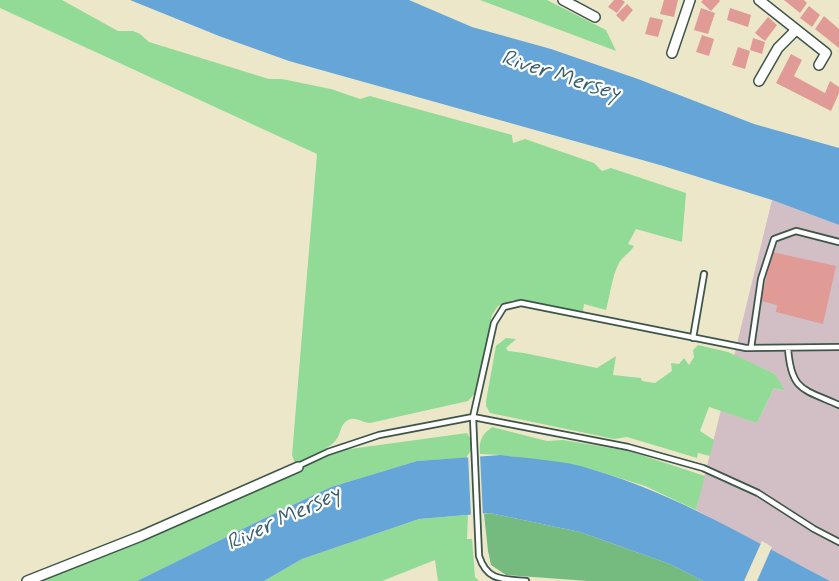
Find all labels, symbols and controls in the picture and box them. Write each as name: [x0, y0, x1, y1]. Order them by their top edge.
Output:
water label: River Mersey: [497, 45, 623, 109]
water label: River Mersey: [223, 482, 345, 558]

